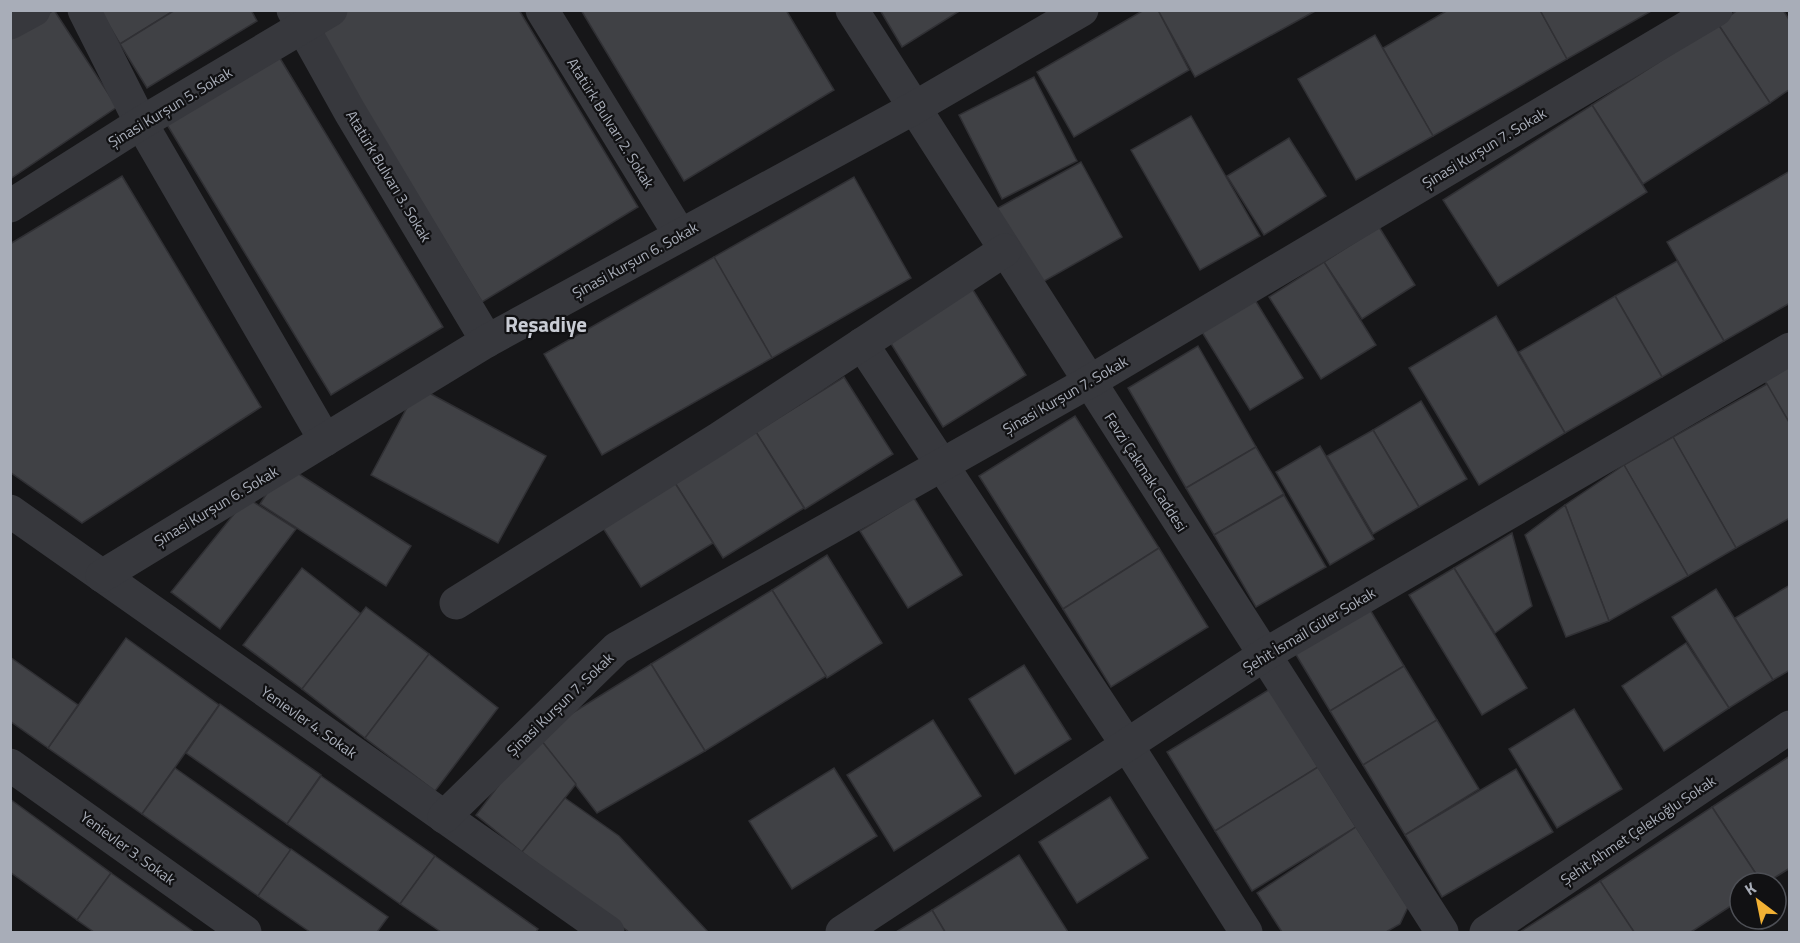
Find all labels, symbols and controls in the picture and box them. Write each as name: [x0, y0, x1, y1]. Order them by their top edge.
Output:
street label: Atatürk Bulvarı 2. Sokak: [561, 53, 661, 193]
street label: Şinasi Kurşun 5. Sokak: [104, 61, 236, 153]
street label: Şinasi Kurşun 7. Sokak: [1418, 102, 1550, 194]
street label: Atatürk Bulvarı 3. Sokak: [340, 106, 438, 246]
street label: Şinasi Kurşun 6. Sokak: [568, 216, 702, 304]
district label: Reşadiye: [505, 308, 587, 340]
street label: Şinasi Kurşun 7. Sokak: [998, 350, 1132, 440]
street label: Fevzi Çakmak Caddesi: [1099, 408, 1193, 536]
street label: Şinasi Kurşun 6. Sokak: [150, 460, 282, 552]
street label: Şehit İsmail Güler Sokak: [1238, 581, 1380, 679]
street label: Şinasi Kurşun 7. Sokak: [501, 647, 619, 761]
street label: Yenievler 4. Sokak: [256, 680, 362, 764]
street label: Şehit Ahmet Çelekoğlu Sokak: [1556, 769, 1720, 891]
street label: Yenievler 3. Sokak: [76, 805, 180, 891]
north arrow: [1728, 871, 1788, 931]
text: K: [1740, 875, 1761, 901]

